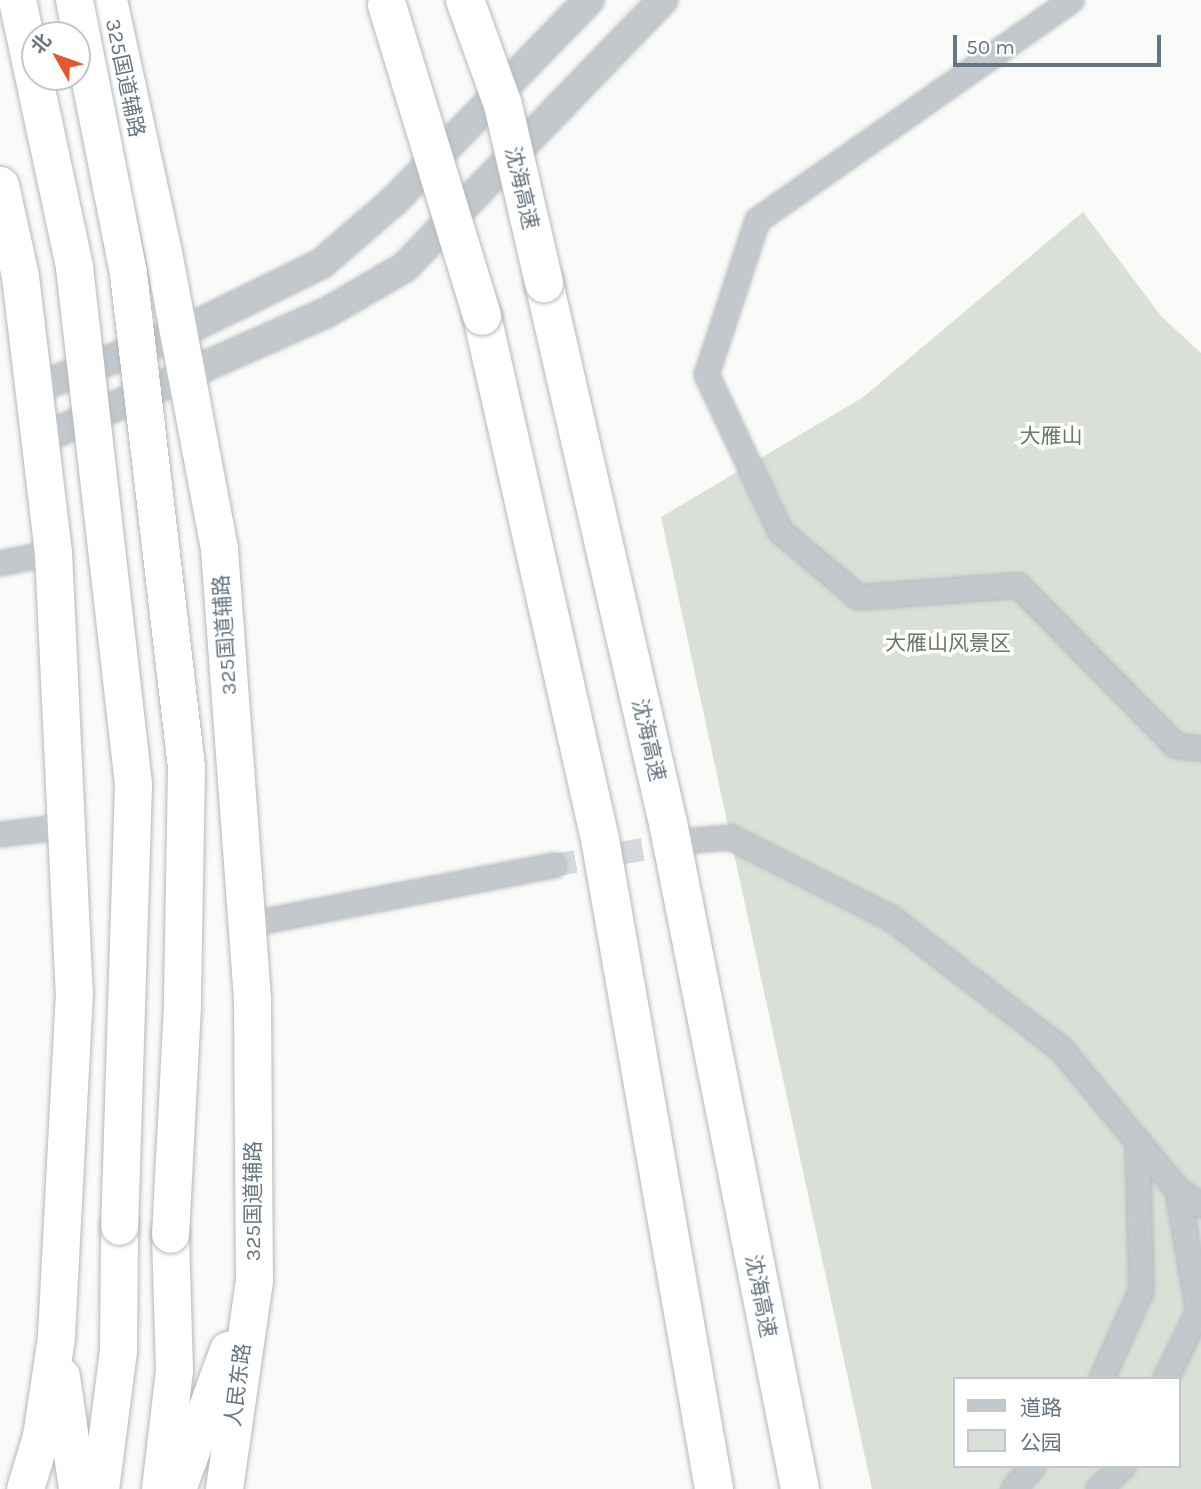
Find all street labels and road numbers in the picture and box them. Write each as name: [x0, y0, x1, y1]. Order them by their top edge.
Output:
street label: 325国道辅路: [100, 16, 150, 140]
street label: 沈海高速: [500, 144, 544, 232]
street label: 325国道辅路: [208, 574, 242, 696]
street label: 沈海高速: [627, 696, 671, 784]
street label: 325国道辅路: [240, 1141, 266, 1261]
street label: 沈海高速: [741, 1252, 781, 1340]
street label: 人民东路: [220, 1342, 256, 1428]

